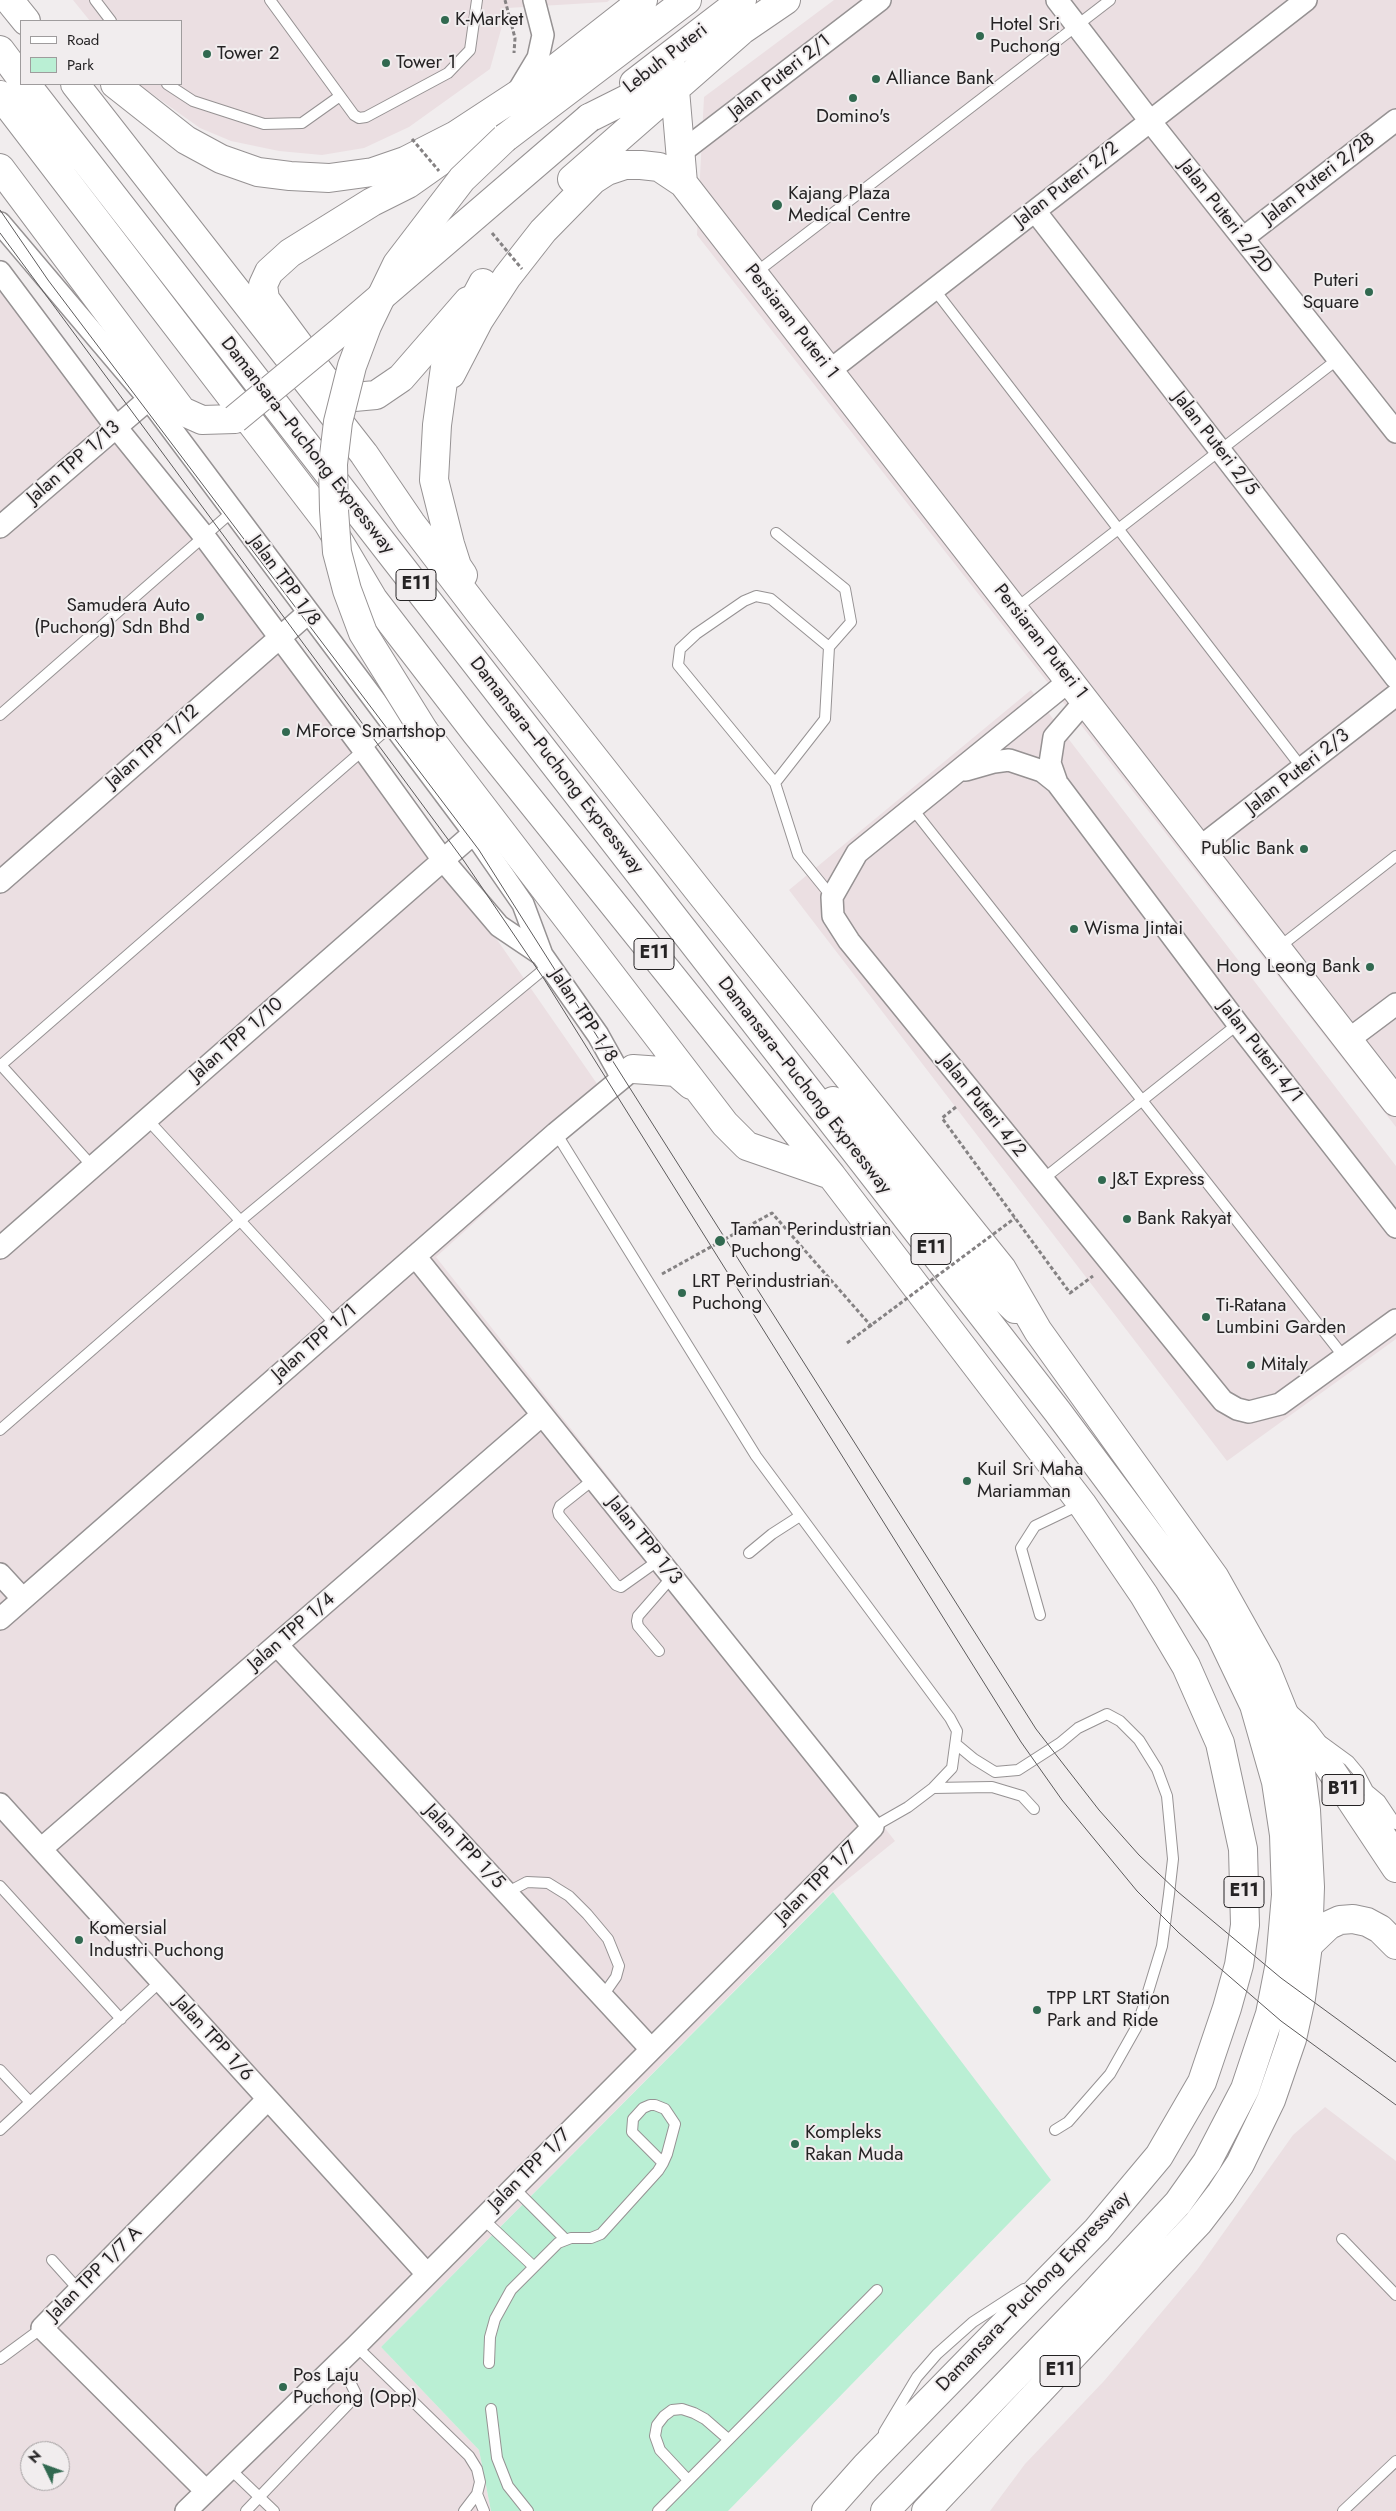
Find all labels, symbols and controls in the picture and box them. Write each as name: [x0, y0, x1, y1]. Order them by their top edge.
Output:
place label: K-Market: [455, 9, 523, 31]
marker: K-Market: [439, 14, 451, 26]
place label: Hotel Sri Puchong: [990, 14, 1060, 58]
street label: Lebuh Puteri: [619, 19, 713, 99]
legend: [20, 20, 182, 85]
text: Road: [67, 29, 99, 51]
street label: Jalan Puteri 2/1: [724, 30, 836, 124]
marker: Hotel Sri Puchong: [974, 30, 986, 42]
place label: Tower 2: [217, 43, 279, 65]
marker: Tower 2: [201, 48, 213, 60]
place label: Tower 1: [396, 52, 456, 74]
text: Park: [67, 54, 94, 76]
marker: Tower 1: [380, 57, 392, 69]
place label: Alliance Bank: [886, 68, 994, 90]
marker: Alliance Bank: [870, 73, 882, 85]
marker: Domino's: [847, 92, 859, 104]
place label: Domino's: [816, 106, 890, 128]
street label: Jalan Puteri 2/2B: [1258, 128, 1380, 230]
street label: Jalan Puteri 2/2: [1010, 137, 1124, 233]
street label: Jalan Puteri 2/2D: [1173, 155, 1277, 279]
place label: Kajang Plaza Medical Centre: [788, 183, 911, 227]
marker: Kajang Plaza Medical Centre: [770, 198, 784, 212]
street label: Persiaran Puteri 1: [739, 260, 843, 384]
place label: Puteri Square: [1303, 270, 1359, 314]
marker: Puteri Square: [1363, 286, 1375, 298]
street label: Damansara–Puchong Expressway: [215, 333, 399, 559]
street label: Jalan Puteri 2/5: [1167, 387, 1263, 501]
street label: Jalan TPP 1/13: [23, 417, 125, 509]
street label: Jalan TPP 1/8: [243, 531, 325, 631]
road number: E11: [396, 570, 436, 600]
street label: Persiaran Puteri 1: [988, 580, 1092, 704]
place label: Samudera Auto (Puchong) Sdn Bhd: [34, 595, 190, 639]
marker: Samudera Auto (Puchong) Sdn Bhd: [194, 611, 206, 623]
street label: Damansara–Puchong Expressway: [464, 653, 648, 879]
street label: Jalan TPP 1/12: [102, 700, 204, 794]
place label: MForce Smartshop: [296, 721, 446, 743]
street label: Jalan Puteri 2/3: [1242, 724, 1354, 820]
marker: MForce Smartshop: [280, 726, 292, 738]
place label: Public Bank: [1201, 838, 1294, 860]
marker: Public Bank: [1298, 843, 1310, 855]
place label: Wisma Jintai: [1084, 918, 1183, 940]
marker: Wisma Jintai: [1068, 923, 1080, 935]
road number: E11: [634, 939, 674, 970]
place label: Hong Leong Bank: [1216, 956, 1360, 978]
marker: Hong Leong Bank: [1364, 961, 1376, 973]
street label: Jalan TPP 1/8: [544, 965, 622, 1067]
street label: Damansara–Puchong Expressway: [712, 973, 896, 1199]
street label: Jalan TPP 1/10: [186, 993, 288, 1087]
street label: Jalan Puteri 4/1: [1213, 996, 1307, 1108]
street label: Jalan Puteri 4/2: [933, 1050, 1031, 1162]
place label: J&T Express: [1112, 1169, 1205, 1191]
marker: J&T Express: [1096, 1174, 1108, 1186]
place label: Bank Rakyat: [1137, 1208, 1231, 1230]
marker: Bank Rakyat: [1121, 1213, 1133, 1225]
place label: Taman Perindustrian Puchong: [731, 1219, 891, 1263]
marker: Taman Perindustrian Puchong: [713, 1234, 727, 1248]
road number: E11: [911, 1234, 951, 1264]
place label: LRT Perindustrian Puchong: [692, 1271, 830, 1315]
marker: LRT Perindustrian Puchong: [676, 1287, 688, 1299]
place label: Ti-Ratana Lumbini Garden: [1216, 1295, 1346, 1339]
street label: Jalan TPP 1/1: [268, 1300, 362, 1386]
marker: Ti-Ratana Lumbini Garden: [1200, 1311, 1212, 1323]
place label: Mitaly: [1261, 1354, 1308, 1376]
marker: Mitaly: [1245, 1359, 1257, 1371]
place label: Kuil Sri Maha Mariamman: [977, 1459, 1083, 1503]
marker: Kuil Sri Maha Mariamman: [961, 1475, 973, 1487]
street label: Jalan TPP 1/3: [601, 1492, 687, 1590]
street label: Jalan TPP 1/4: [244, 1588, 340, 1676]
road number: B11: [1322, 1774, 1364, 1806]
street label: Jalan TPP 1/5: [419, 1800, 509, 1894]
street label: Jalan TPP 1/7: [771, 1837, 863, 1929]
road number: E11: [1224, 1876, 1264, 1908]
place label: Komersial Industri Puchong: [89, 1918, 224, 1962]
marker: Komersial Industri Puchong: [73, 1934, 85, 1946]
place label: TPP LRT Station Park and Ride: [1047, 1988, 1170, 2032]
street label: Jalan TPP 1/6: [169, 1991, 257, 2087]
marker: TPP LRT Station Park and Ride: [1031, 2004, 1043, 2016]
place label: Kompleks Rakan Muda: [805, 2122, 903, 2166]
street label: Jalan TPP 1/7: [484, 2124, 576, 2216]
marker: Kompleks Rakan Muda: [789, 2138, 801, 2150]
street label: Damansara–Puchong Expressway: [932, 2187, 1136, 2397]
street label: Jalan TPP 1/7 A: [43, 2222, 147, 2326]
road number: E11: [1040, 2356, 1080, 2386]
place label: Pos Laju Puchong (Opp): [293, 2365, 417, 2409]
marker: Pos Laju Puchong (Opp): [277, 2381, 289, 2393]
north arrow: [20, 2441, 70, 2491]
text: N: [23, 2446, 46, 2467]

